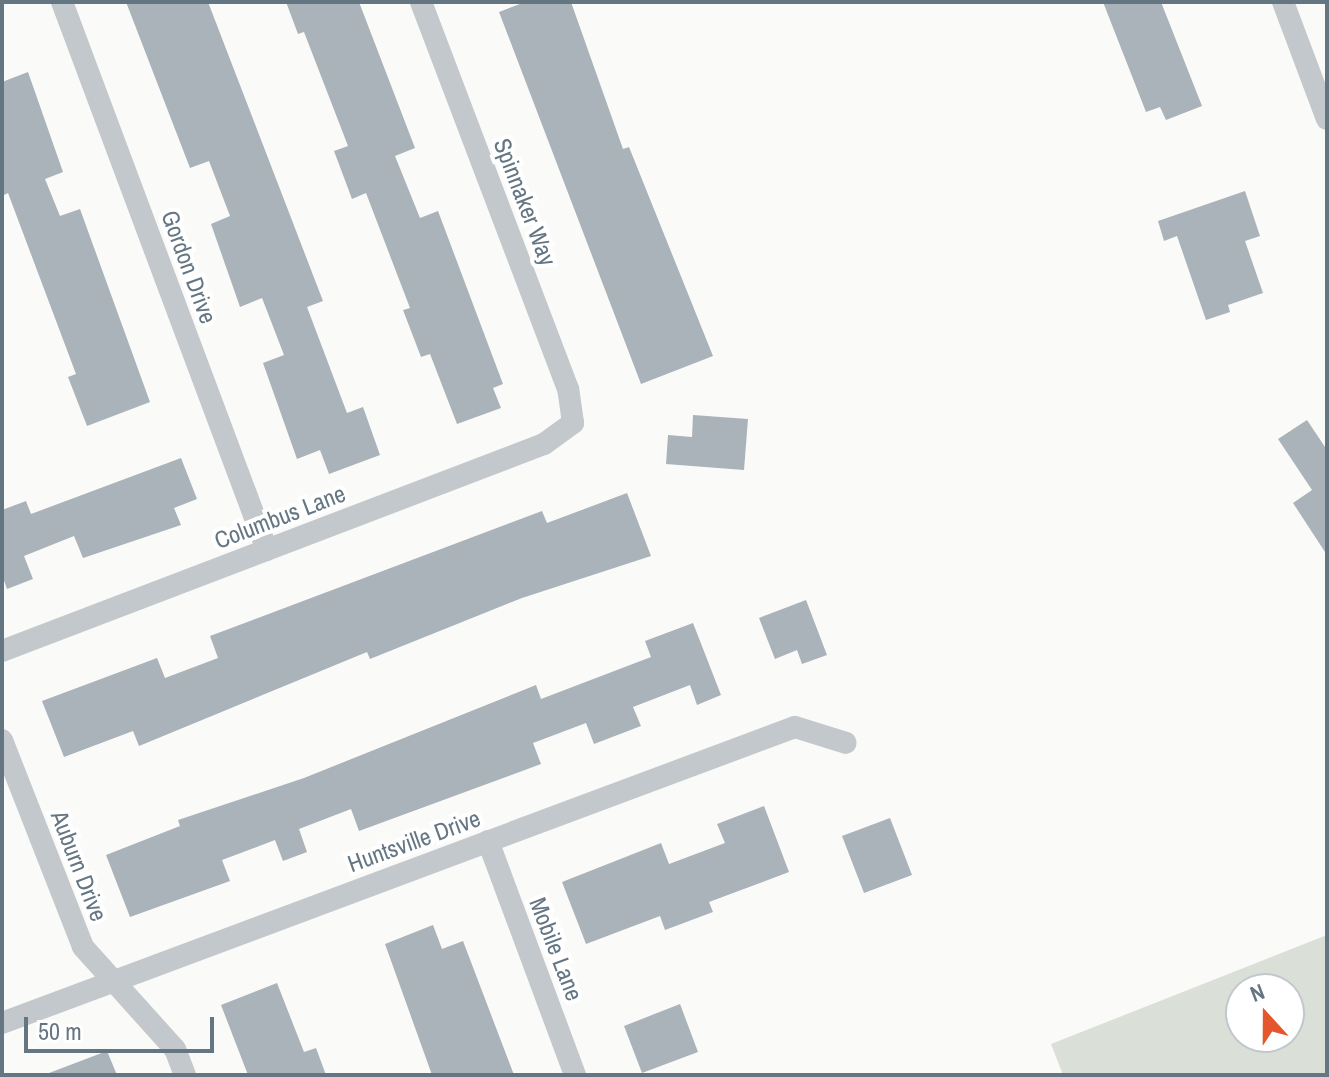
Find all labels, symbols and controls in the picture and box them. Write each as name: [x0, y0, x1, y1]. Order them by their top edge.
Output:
street label: Spinnaker Way: [488, 134, 562, 270]
street label: Gordon Drive: [155, 207, 223, 327]
street label: Columbus Lane: [211, 479, 349, 555]
street label: Huntsville Drive: [344, 804, 484, 878]
street label: Auburn Drive: [45, 807, 113, 925]
street label: Mobile Lane: [523, 893, 589, 1005]
north arrow: [1225, 973, 1305, 1053]
text: N: [1246, 976, 1269, 1009]
scale bar: [28, 1001, 218, 1051]
text: 50 m: [38, 1015, 82, 1047]

